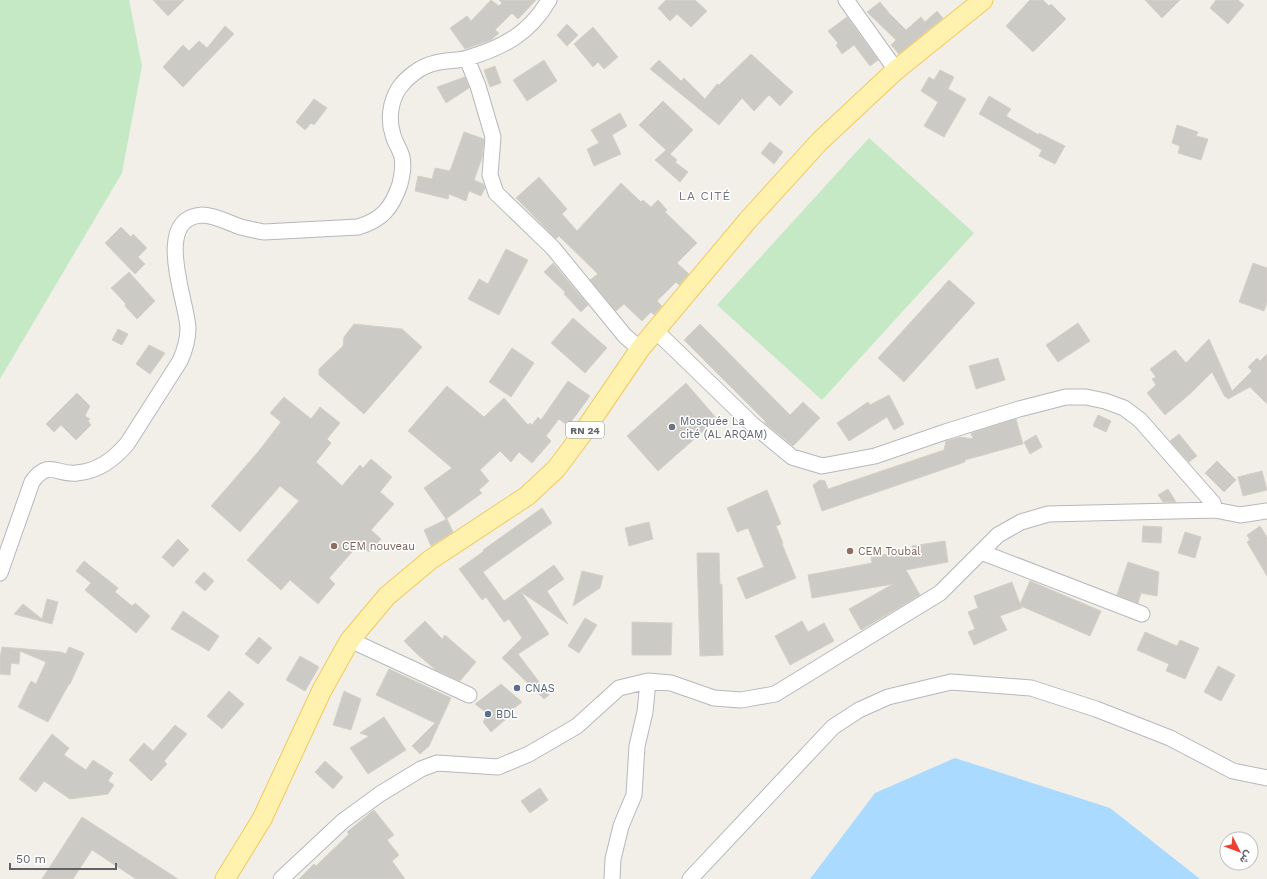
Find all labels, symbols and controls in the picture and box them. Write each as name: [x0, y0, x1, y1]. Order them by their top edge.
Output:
district label: LA CITÉ: [679, 189, 731, 203]
place label: Mosquée La cité (AL ARQAM): [680, 415, 767, 441]
road number: RN 24: [566, 422, 604, 438]
marker: Mosquée La cité (AL ARQAM): [667, 422, 677, 432]
place label: CEM nouveau: [342, 540, 415, 553]
marker: CEM nouveau: [329, 541, 339, 551]
place label: CEM Toubal: [858, 545, 921, 558]
marker: CEM Toubal: [845, 546, 855, 556]
place label: CNAS: [525, 682, 555, 695]
marker: CNAS: [512, 683, 522, 693]
place label: BDL: [496, 708, 518, 721]
marker: BDL: [483, 709, 493, 719]
north arrow: [1219, 831, 1259, 871]
scale bar: [10, 845, 116, 871]
text: ش: [1237, 848, 1255, 867]
text: 50 m: [16, 852, 46, 866]

